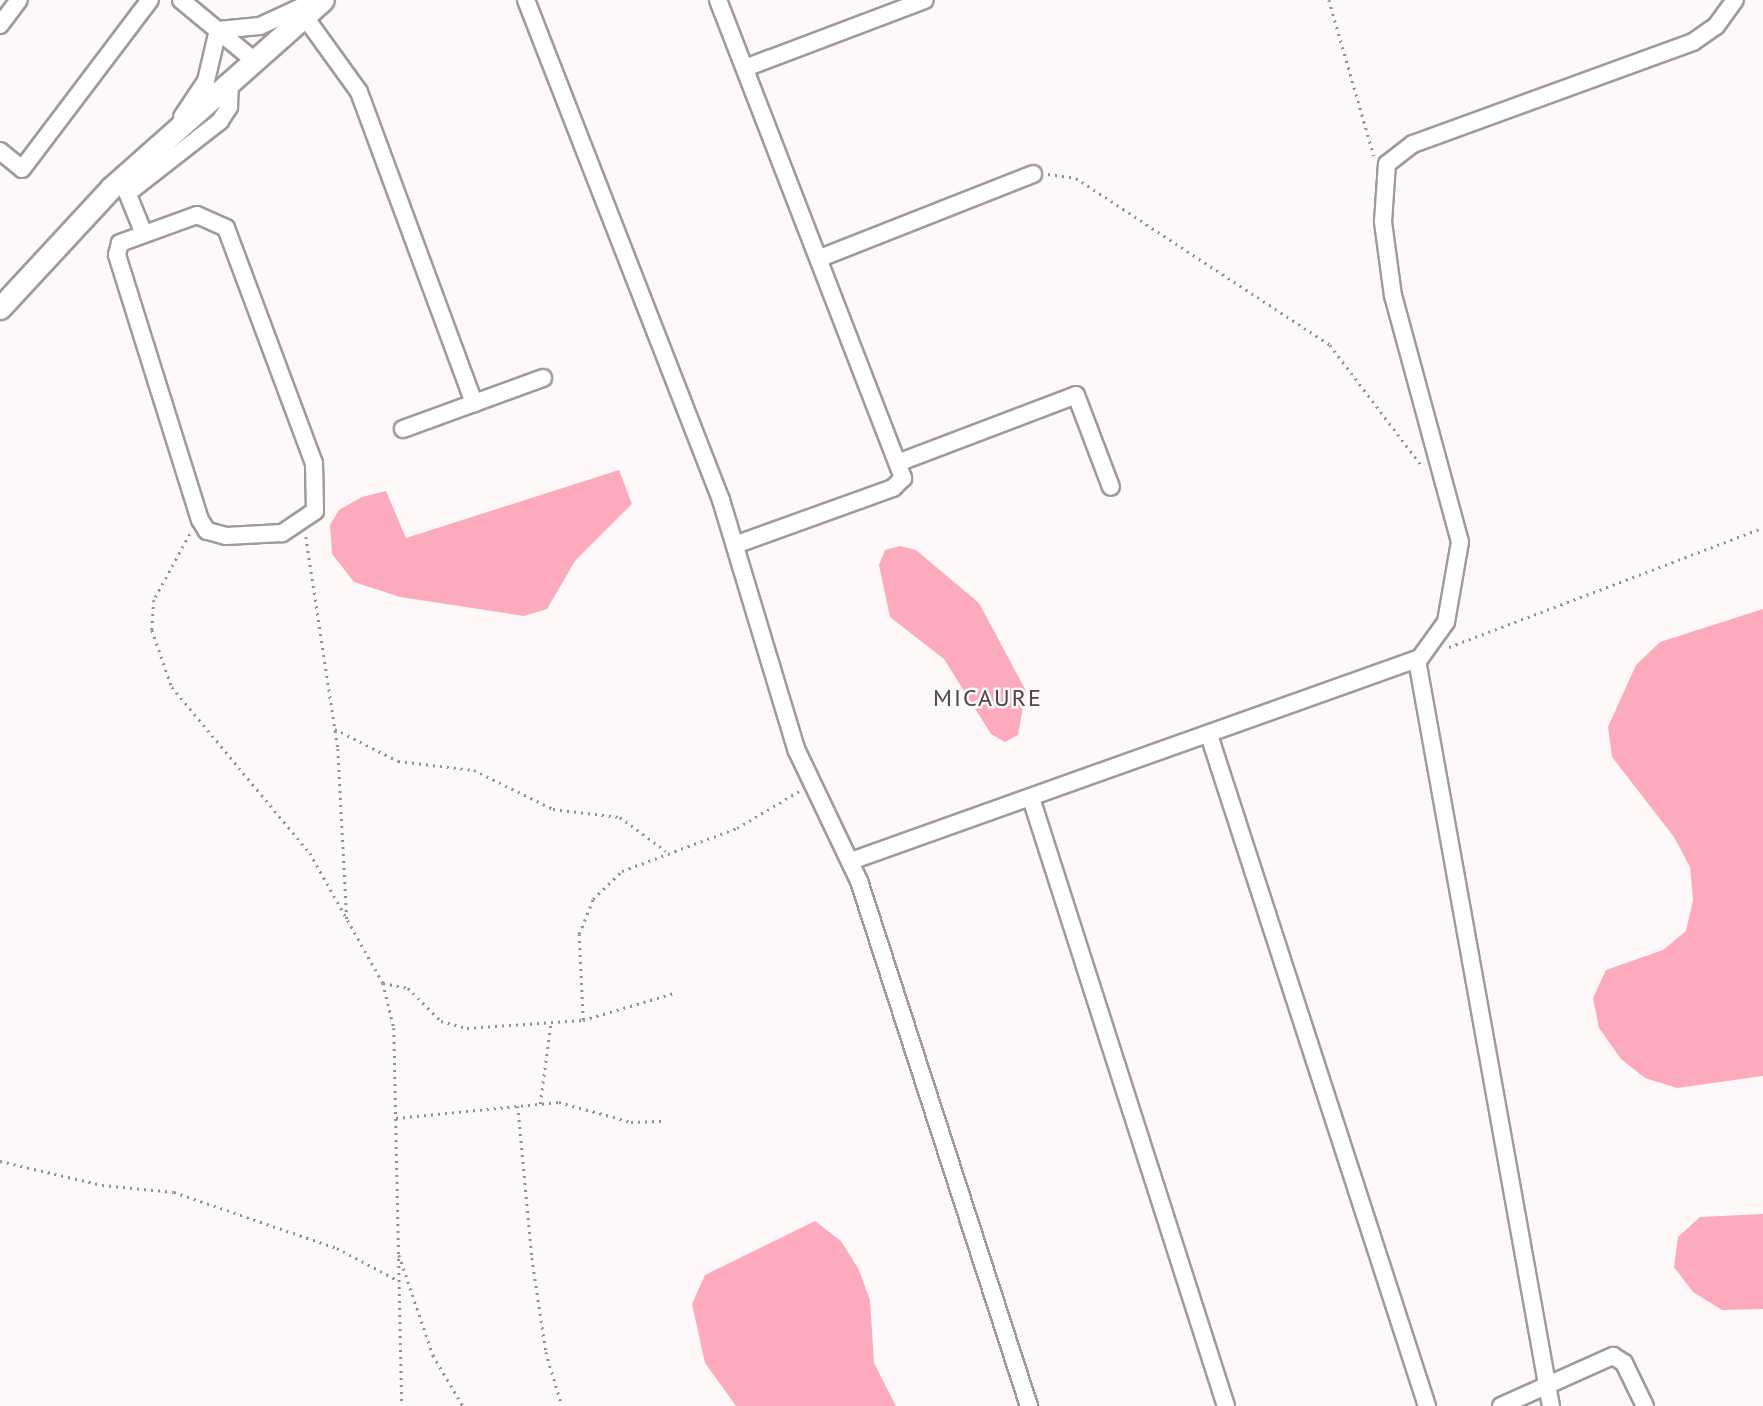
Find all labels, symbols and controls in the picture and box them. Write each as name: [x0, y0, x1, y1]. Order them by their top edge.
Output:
district label: MICAURE: [934, 684, 1042, 712]

